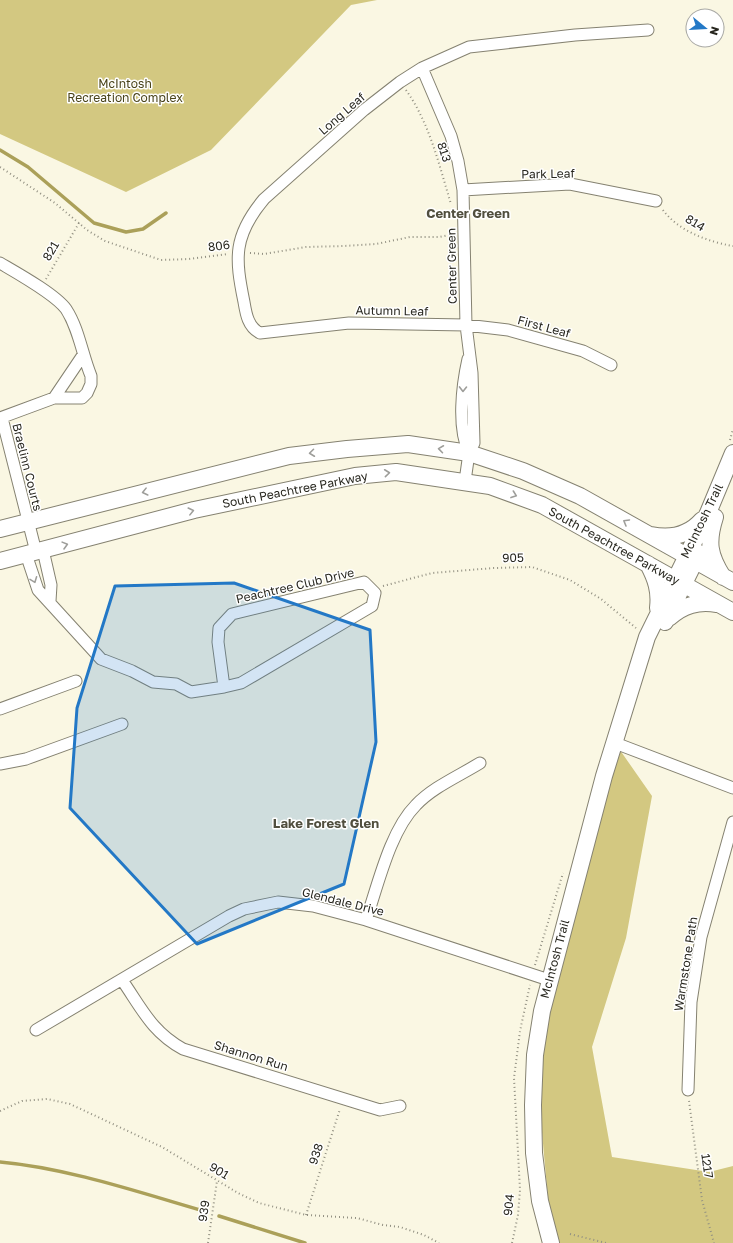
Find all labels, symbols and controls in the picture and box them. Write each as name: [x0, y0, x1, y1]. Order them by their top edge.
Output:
north arrow: [685, 8, 725, 48]
text: N: [708, 25, 722, 37]
park label: McIntosh Recreation Complex: [67, 76, 183, 105]
street label: Long Leaf: [315, 89, 368, 138]
street label: 813: [434, 140, 455, 164]
street label: Park Leaf: [521, 166, 576, 181]
district label: Center Green: [426, 205, 510, 221]
street label: 814: [683, 211, 708, 234]
street label: Center Green: [443, 228, 460, 304]
street label: 806: [207, 237, 231, 254]
street label: 821: [39, 238, 62, 263]
street label: Autumn Leaf: [355, 302, 429, 319]
street label: First Leaf: [516, 312, 573, 341]
one-way arrow: [458, 386, 467, 392]
street label: Braelinn Courts: [9, 421, 46, 512]
one-way arrow: [438, 445, 444, 454]
one-way arrow: [309, 448, 315, 457]
street label: South Peachtree Parkway: [221, 468, 369, 511]
one-way arrow: [384, 469, 390, 478]
street label: McIntosh Trail: [677, 481, 726, 561]
one-way arrow: [141, 488, 148, 496]
one-way arrow: [511, 490, 518, 498]
street label: South Peachtree Parkway: [546, 503, 683, 588]
one-way arrow: [188, 508, 194, 516]
one-way arrow: [623, 519, 630, 527]
one-way arrow: [62, 541, 68, 549]
street label: 905: [502, 550, 524, 565]
street label: Peachtree Club Drive: [234, 565, 356, 606]
one-way arrow: [29, 576, 37, 584]
district label: Lake Forest Glen: [273, 815, 379, 831]
street label: Glendale Drive: [301, 884, 386, 919]
street label: Warmstone Path: [671, 916, 700, 1012]
street label: McIntosh Trail: [537, 917, 572, 1000]
street label: Shannon Run: [212, 1037, 290, 1074]
street label: 938: [305, 1141, 326, 1166]
street label: 1217: [698, 1153, 717, 1179]
street label: 901: [207, 1159, 232, 1182]
street label: 904: [500, 1193, 517, 1217]
street label: 939: [195, 1199, 212, 1223]

